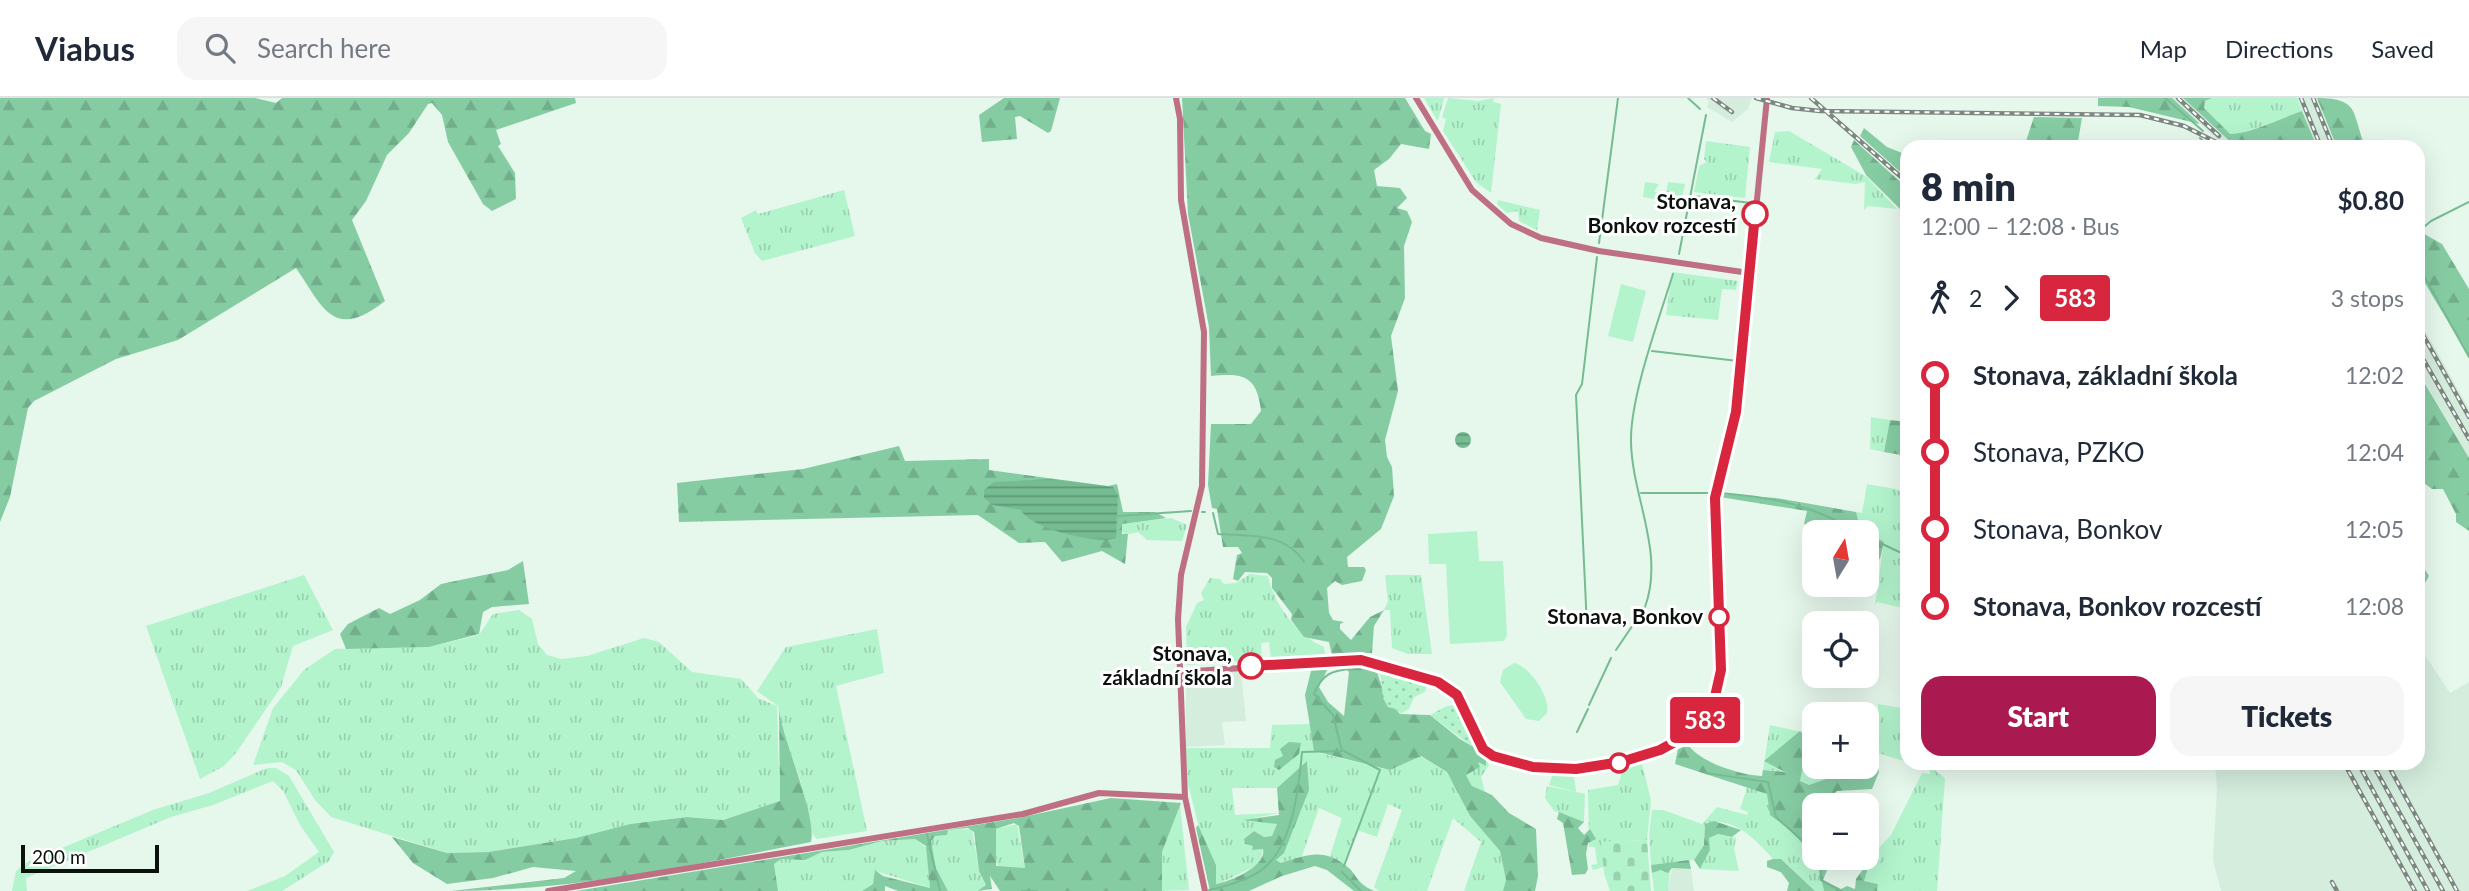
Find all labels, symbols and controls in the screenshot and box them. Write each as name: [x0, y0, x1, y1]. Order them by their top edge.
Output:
search box: [177, 17, 667, 80]
text: Viabus: [35, 28, 135, 68]
icon: search: [201, 29, 239, 67]
text: Search here: [257, 32, 391, 64]
text: Map: [2140, 34, 2187, 63]
text: Directions: [2225, 34, 2333, 63]
text: Saved: [2371, 34, 2434, 63]
text: 8 min: [1921, 163, 2016, 209]
text: $0.80: [2338, 184, 2404, 216]
place label: Stonava, Bonkov rozcestí: [1588, 188, 1737, 237]
marker: Stonava, Bonkov rozcestí: [1742, 201, 1768, 227]
text: 12:00 – 12:08 · Bus: [1921, 212, 2120, 240]
icon: walk: [1921, 279, 1959, 317]
icon: forward: [1992, 279, 2030, 317]
text: 583: [2054, 283, 2096, 312]
text: 2: [1969, 284, 1982, 312]
text: 3 stops: [2331, 284, 2404, 312]
text: Stonava, základní škola: [1973, 359, 2238, 391]
text: 12:02: [2345, 361, 2404, 389]
text: Stonava, PZKO: [1973, 436, 2144, 468]
text: 12:04: [2345, 438, 2404, 466]
text: Stonava, Bonkov: [1973, 513, 2162, 545]
text: 12:05: [2345, 515, 2404, 543]
north arrow: [1802, 520, 1880, 597]
map controls: [1802, 520, 1879, 870]
text: Stonava, Bonkov rozcestí: [1973, 590, 2262, 622]
text: 12:08: [2345, 592, 2404, 620]
place label: Stonava, Bonkov: [1547, 603, 1703, 628]
marker: Stonava, Bonkov: [1709, 607, 1729, 627]
button: locate: [1802, 611, 1879, 688]
place label: Stonava, základní škola: [1103, 640, 1232, 689]
marker: Stonava, základní škola: [1238, 653, 1264, 679]
button: Start: [1921, 676, 2156, 756]
button: Tickets: [2170, 676, 2404, 756]
line badge: 583: [1665, 697, 1745, 743]
button: +: [1802, 702, 1879, 779]
text: 583: [1684, 705, 1726, 734]
unlabelled marker: [1609, 753, 1629, 773]
button: −: [1802, 793, 1879, 870]
scale bar: [21, 842, 159, 874]
text: 200 m: [32, 845, 86, 868]

